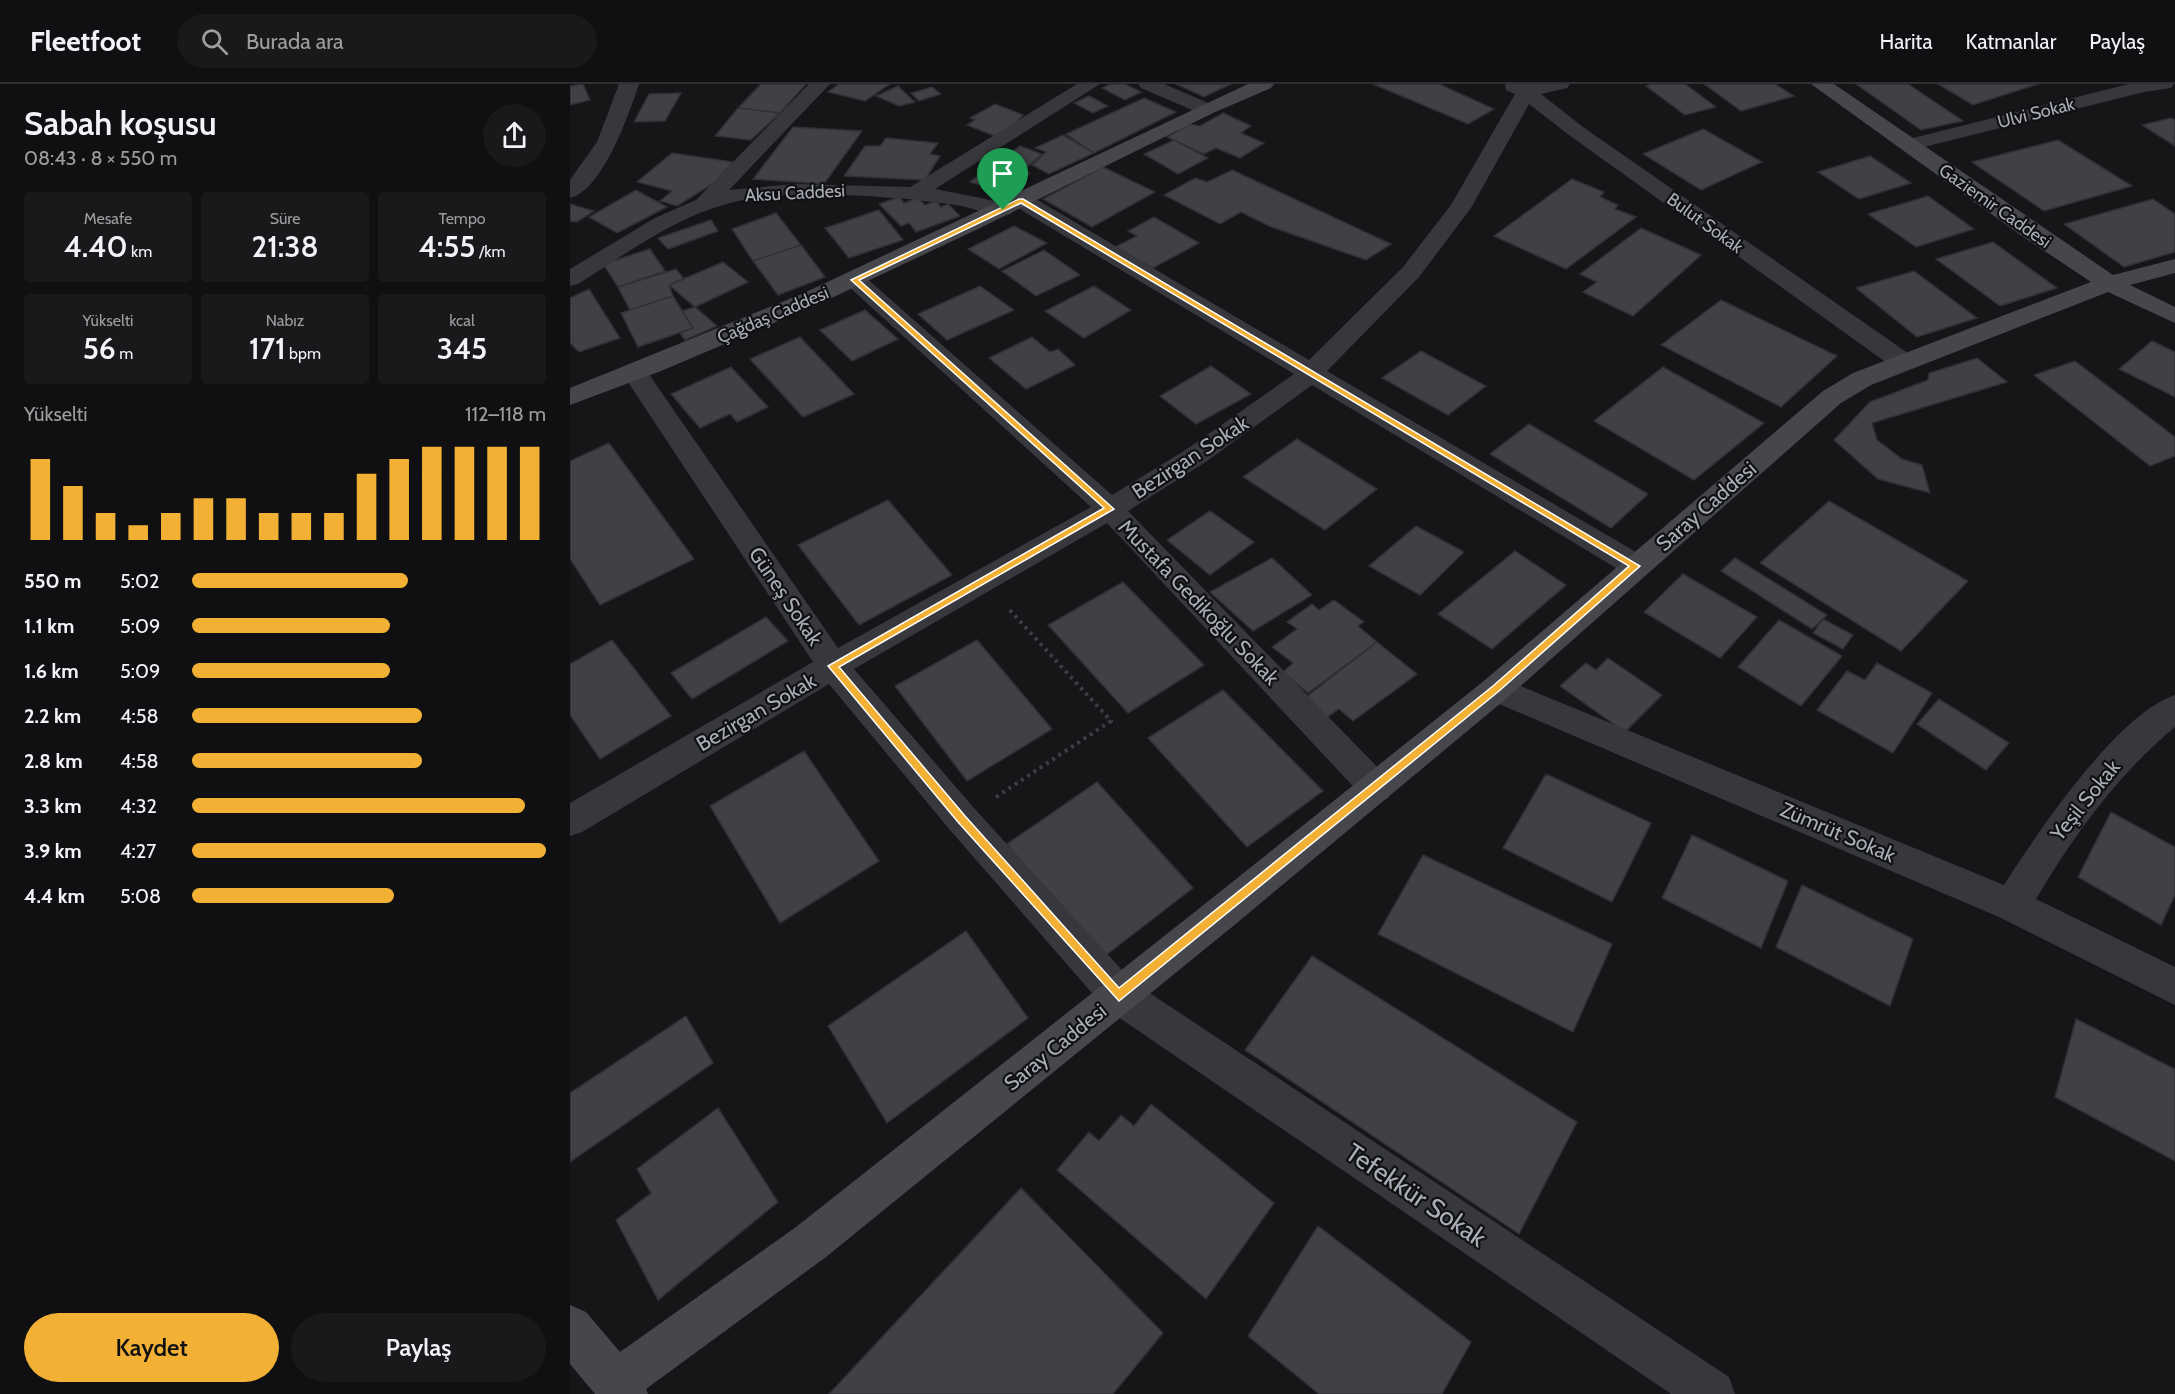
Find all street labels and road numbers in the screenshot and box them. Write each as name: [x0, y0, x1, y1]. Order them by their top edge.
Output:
street label: Ulvi Sokak: [1995, 93, 2078, 133]
street label: Gaziemir Caddesi: [1935, 159, 2055, 253]
street label: Aksu Caddesi: [744, 179, 846, 207]
street label: Bulut Sokak: [1663, 188, 1748, 259]
street label: Çağdaş Caddesi: [714, 282, 832, 348]
street label: Bezirgan Sokak: [1127, 410, 1253, 504]
street label: Saray Caddesi: [1651, 456, 1761, 556]
street label: Mustafa Gedikoğlu Sokak: [1113, 514, 1285, 690]
street label: Güneş Sokak: [744, 542, 828, 651]
street label: Bezirgan Sokak: [692, 667, 821, 756]
street label: Yeşil Sokak: [2044, 754, 2125, 846]
street label: Zümrüt Sokak: [1777, 797, 1900, 868]
street label: Saray Caddesi: [999, 998, 1111, 1096]
street label: Tefekkür Sokak: [1340, 1136, 1493, 1254]

